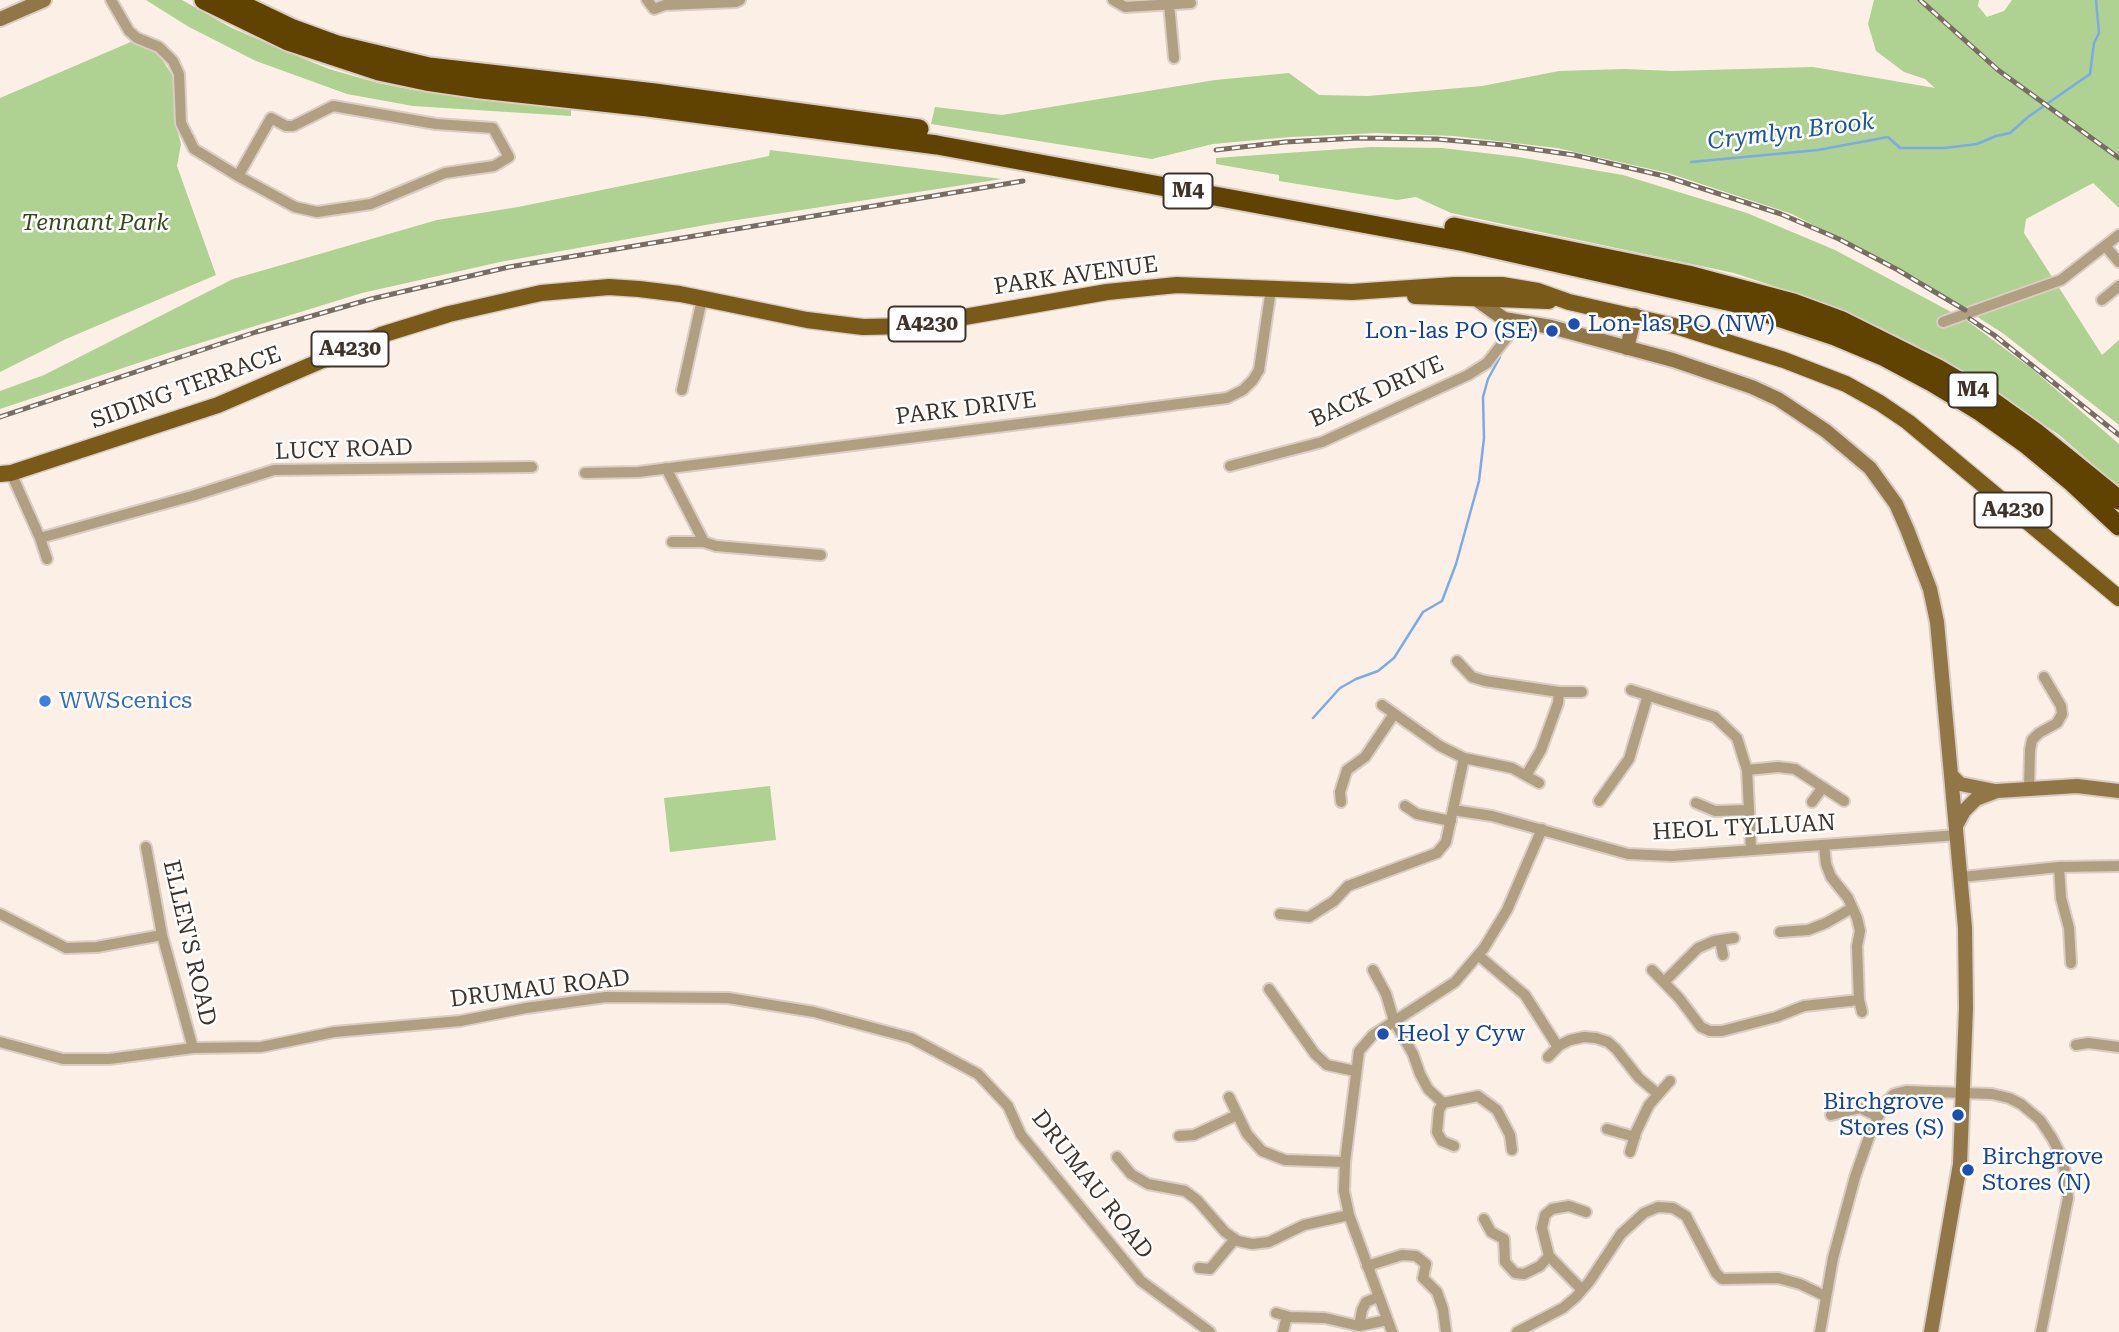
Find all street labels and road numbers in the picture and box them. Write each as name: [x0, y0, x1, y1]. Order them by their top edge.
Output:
road number: M4: [1164, 174, 1212, 208]
street label: PARK AVENUE: [992, 251, 1160, 301]
road number: A4230: [888, 306, 965, 342]
road number: A4230: [312, 332, 388, 366]
street label: SIDING TERRACE: [87, 341, 285, 435]
street label: BACK DRIVE: [1306, 350, 1448, 434]
road number: M4: [1948, 372, 1997, 408]
street label: PARK DRIVE: [894, 387, 1038, 431]
street label: LUCY ROAD: [275, 434, 413, 466]
road number: A4230: [1974, 492, 2052, 528]
street label: HEOL TYLLUAN: [1652, 809, 1836, 847]
street label: ELLEN'S ROAD: [157, 857, 221, 1029]
street label: DRUMAU ROAD: [449, 964, 631, 1014]
street label: DRUMAU ROAD: [1025, 1105, 1159, 1265]

